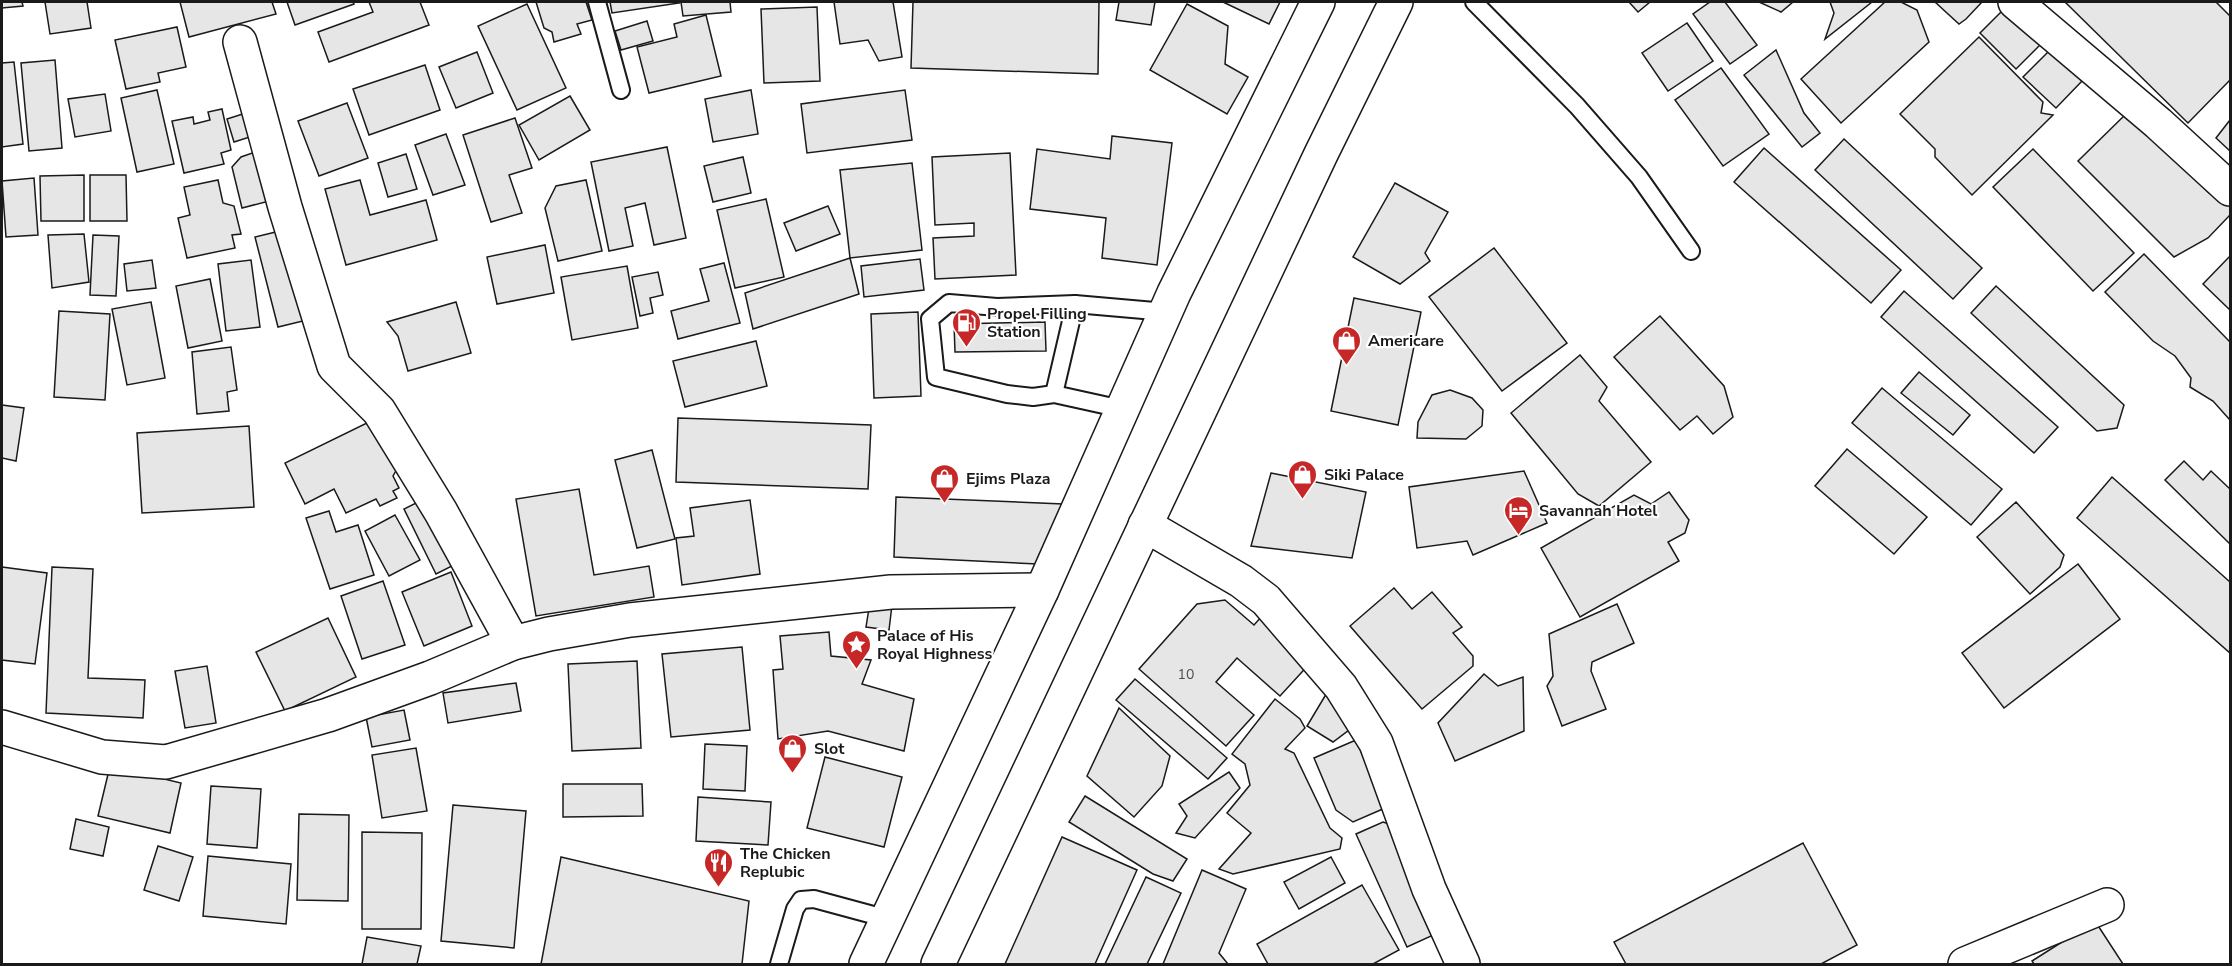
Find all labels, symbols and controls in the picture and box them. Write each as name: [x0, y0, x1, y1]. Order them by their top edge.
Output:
place label: Propel Filling Station: [987, 303, 1087, 343]
fuel station icon: Propel Filling Station: [950, 306, 982, 348]
shop icon: Americare: [1331, 324, 1363, 366]
place label: Americare: [1368, 330, 1444, 352]
shop icon: Siki Palace: [1287, 458, 1319, 500]
shop icon: Ejims Plaza: [929, 462, 961, 504]
place label: Siki Palace: [1324, 464, 1404, 486]
place label: Ejims Plaza: [966, 468, 1050, 490]
hotel icon: Savannah Hotel: [1502, 494, 1534, 536]
place label: Savannah Hotel: [1539, 500, 1657, 522]
place label: Palace of His Royal Highness: [877, 625, 993, 665]
place icon: Palace of His Royal Highness: [840, 628, 872, 670]
house number: 10: [1178, 665, 1194, 684]
shop icon: Slot: [777, 732, 809, 774]
place label: Slot: [814, 738, 845, 760]
place label: The Chicken Replubic: [740, 843, 831, 883]
restaurant icon: The Chicken Replubic: [703, 846, 735, 888]

